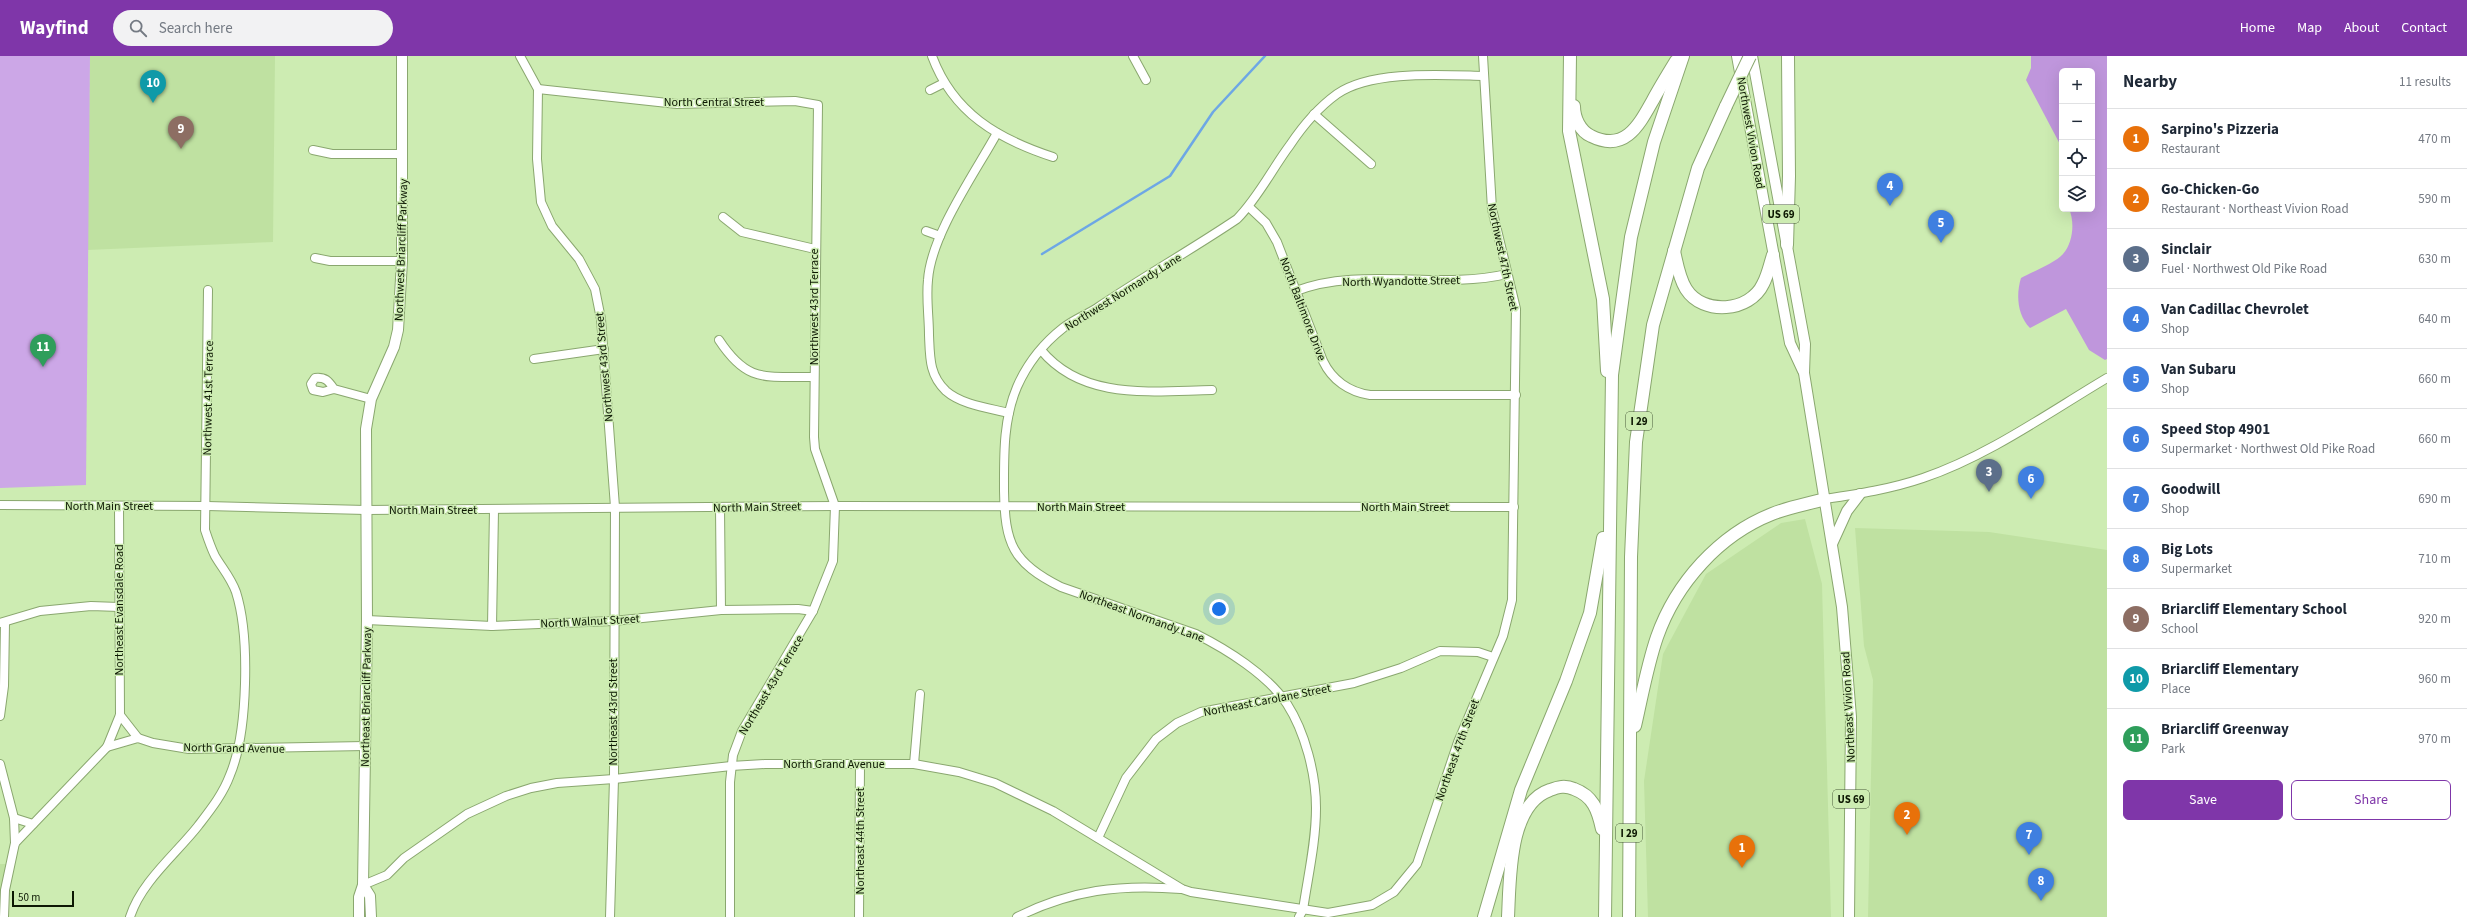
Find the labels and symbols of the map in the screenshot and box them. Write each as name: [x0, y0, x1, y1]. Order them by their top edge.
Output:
pin: 10: [140, 70, 166, 103]
street label: Northwest Vivion Road: [1732, 76, 1769, 191]
street label: North Central Street: [664, 94, 764, 111]
pin: 9: [168, 116, 194, 149]
pin: 4: [1877, 173, 1903, 206]
street label: Northwest Briarcliff Parkway: [391, 178, 412, 322]
street label: Northwest 47th Street: [1483, 202, 1522, 313]
road number: US 69: [1763, 205, 1799, 223]
pin: 5: [1928, 210, 1954, 243]
street label: Northwest 43rd Terrace: [806, 249, 823, 365]
street label: Northwest Normandy Lane: [1062, 249, 1185, 335]
street label: North Baltimore Drive: [1275, 255, 1330, 363]
street label: North Wyandotte Street: [1342, 272, 1460, 291]
street label: Northwest 43rd Street: [591, 311, 618, 422]
pin: 11: [30, 334, 56, 367]
street label: Northwest 41st Terrace: [199, 340, 218, 456]
road number: I 29: [1626, 412, 1652, 430]
pin: 3: [1976, 459, 2002, 492]
pin: 6: [2018, 466, 2044, 499]
street label: North Main Street: [65, 498, 153, 515]
street label: North Main Street: [713, 498, 801, 517]
street label: North Main Street: [1037, 499, 1125, 516]
street label: North Main Street: [1361, 499, 1449, 516]
street label: North Main Street: [389, 502, 477, 519]
street label: Northeast Evansdale Road: [111, 544, 128, 676]
street label: Northeast Normandy Lane: [1077, 586, 1207, 647]
your location: [1209, 599, 1229, 619]
street label: North Walnut Street: [540, 610, 640, 633]
street label: Northeast Briarcliff Parkway: [357, 627, 376, 767]
street label: Northeast 43rd Terrace: [735, 632, 808, 738]
street label: Northeast Vivion Road: [1837, 651, 1860, 763]
street label: Northeast 43rd Street: [605, 658, 622, 766]
street label: Northeast Carolane Street: [1202, 680, 1332, 721]
street label: Northeast 47th Street: [1431, 697, 1484, 803]
street label: North Grand Avenue: [183, 739, 285, 758]
street label: North Grand Avenue: [783, 756, 885, 773]
street label: Northeast 44th Street: [852, 787, 869, 895]
road number: US 69: [1833, 790, 1869, 808]
pin: 2: [1894, 802, 1920, 835]
pin: 7: [2016, 822, 2042, 855]
road number: I 29: [1616, 824, 1642, 842]
pin: 1: [1729, 835, 1755, 868]
pin: 8: [2028, 868, 2054, 901]
scale bar: [12, 889, 74, 908]

